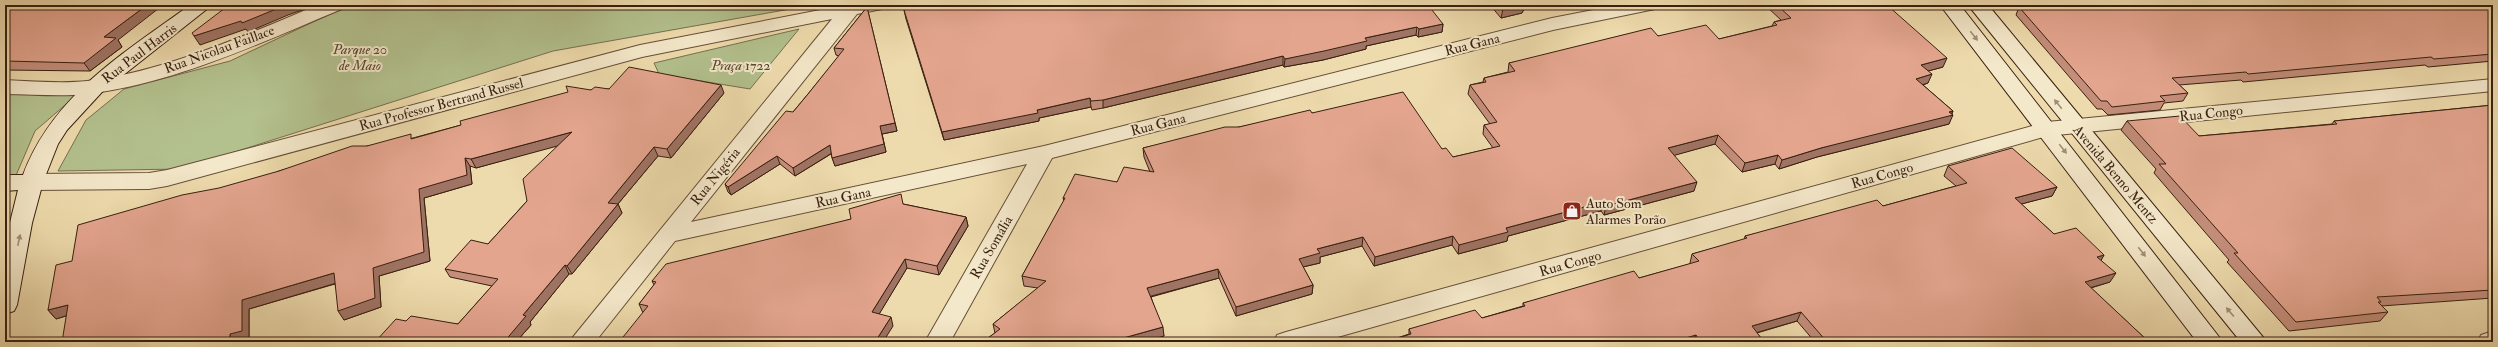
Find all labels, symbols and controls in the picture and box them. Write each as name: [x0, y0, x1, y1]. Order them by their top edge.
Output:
street label: Rua Paul Harris: [98, 20, 180, 87]
street label: Rua Nicolau Faillace: [162, 22, 277, 77]
street label: Rua Gana: [1443, 29, 1502, 60]
one-way arrow: [1970, 30, 1979, 41]
park label: Parque 20 de Maio: [332, 41, 387, 74]
park label: Praça 1722: [710, 57, 771, 74]
street label: Rua Professor Bertrand Russel: [357, 74, 526, 135]
one-way arrow: [2054, 99, 2062, 110]
street label: Rua Congo: [2179, 102, 2244, 125]
street label: Rua Gana: [1129, 109, 1188, 140]
street label: Avenida Benno Mentz: [2069, 121, 2162, 227]
street label: Rua Nigéria: [687, 144, 744, 209]
one-way arrow: [2058, 144, 2067, 155]
street label: Rua Congo: [1849, 158, 1915, 192]
street label: Rua Gana: [814, 183, 873, 212]
place label: Auto Som Alarmes Porão: [1585, 195, 1666, 228]
shop icon: Auto Som Alarmes Porão: [1561, 200, 1583, 222]
street label: Rua Somália: [967, 212, 1016, 282]
one-way arrow: [16, 234, 22, 246]
street label: Rua Congo: [1537, 246, 1603, 280]
one-way arrow: [2138, 247, 2146, 258]
one-way arrow: [2226, 307, 2235, 317]

